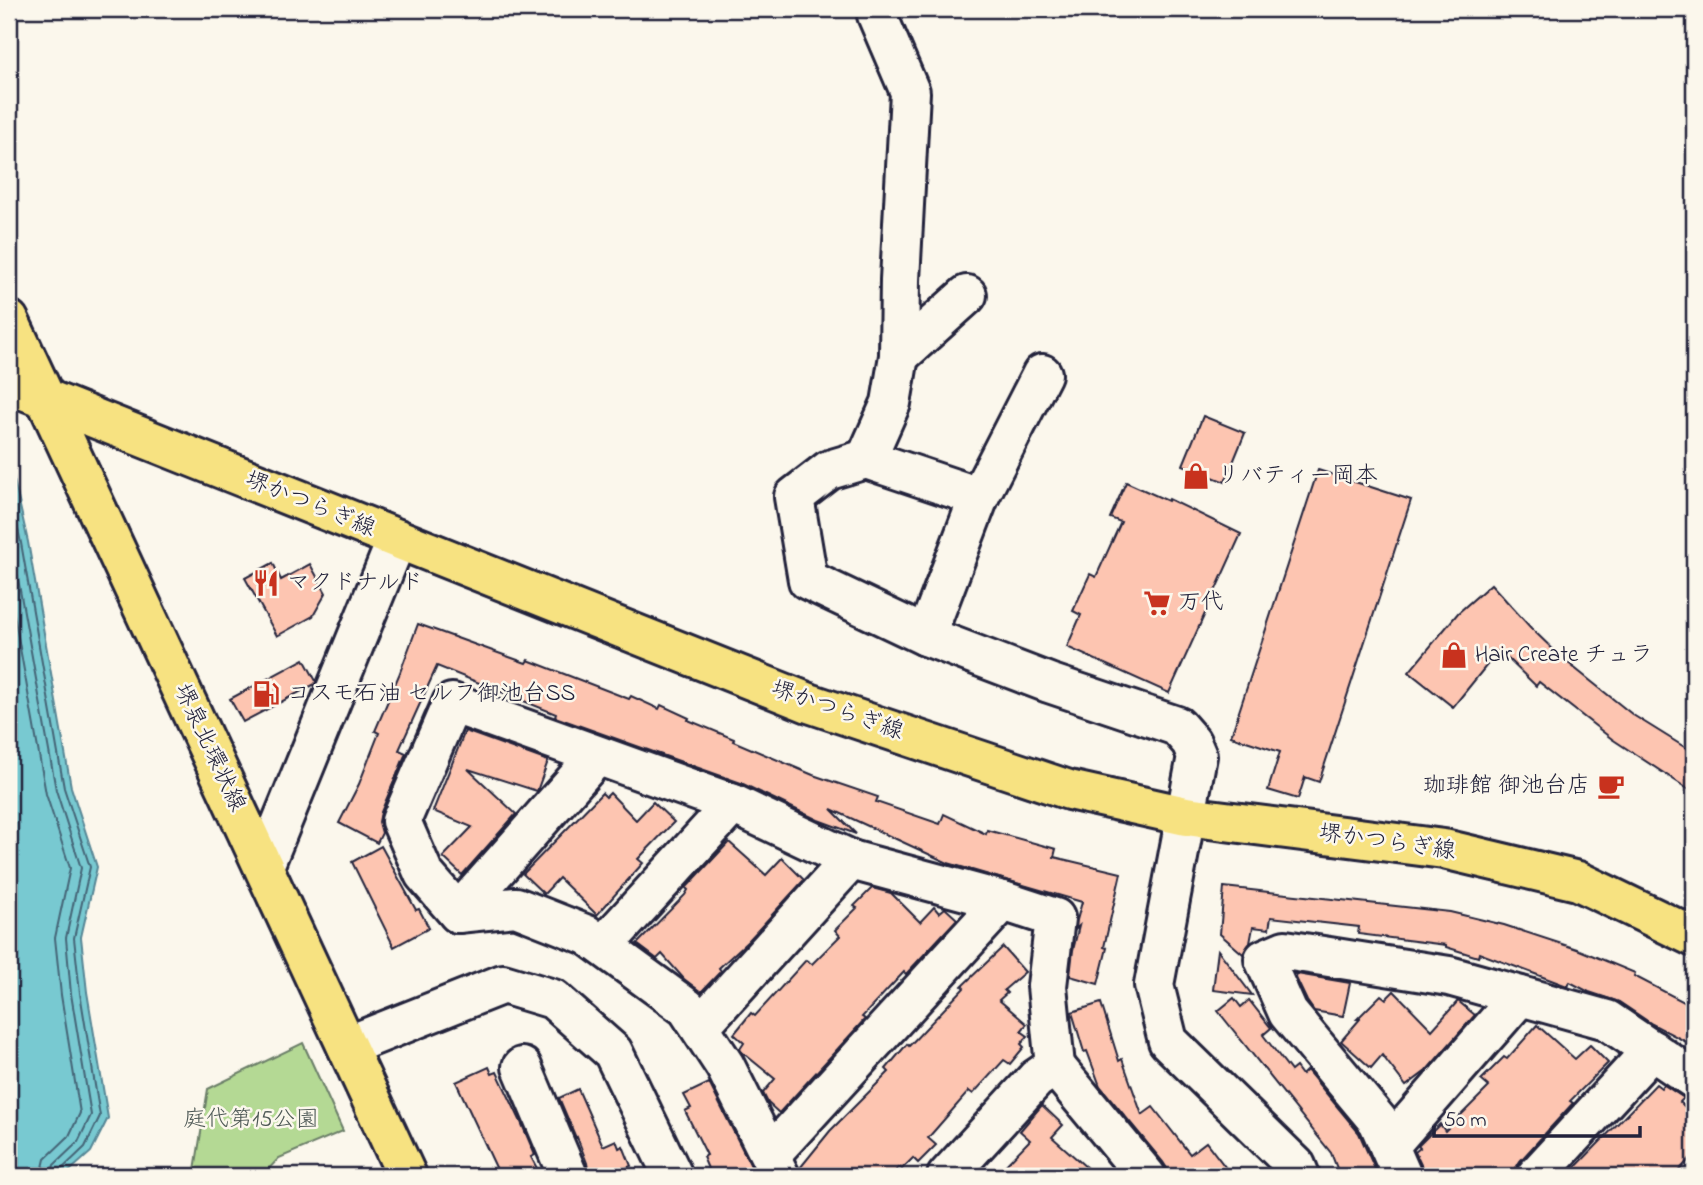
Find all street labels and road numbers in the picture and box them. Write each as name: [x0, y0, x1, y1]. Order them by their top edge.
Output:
street label: 堺かつらぎ線: [240, 464, 380, 546]
street label: 堺かつらぎ線: [766, 673, 908, 749]
street label: 堺泉北環状線: [165, 678, 253, 818]
street label: 堺かつらぎ線: [1316, 817, 1458, 869]

